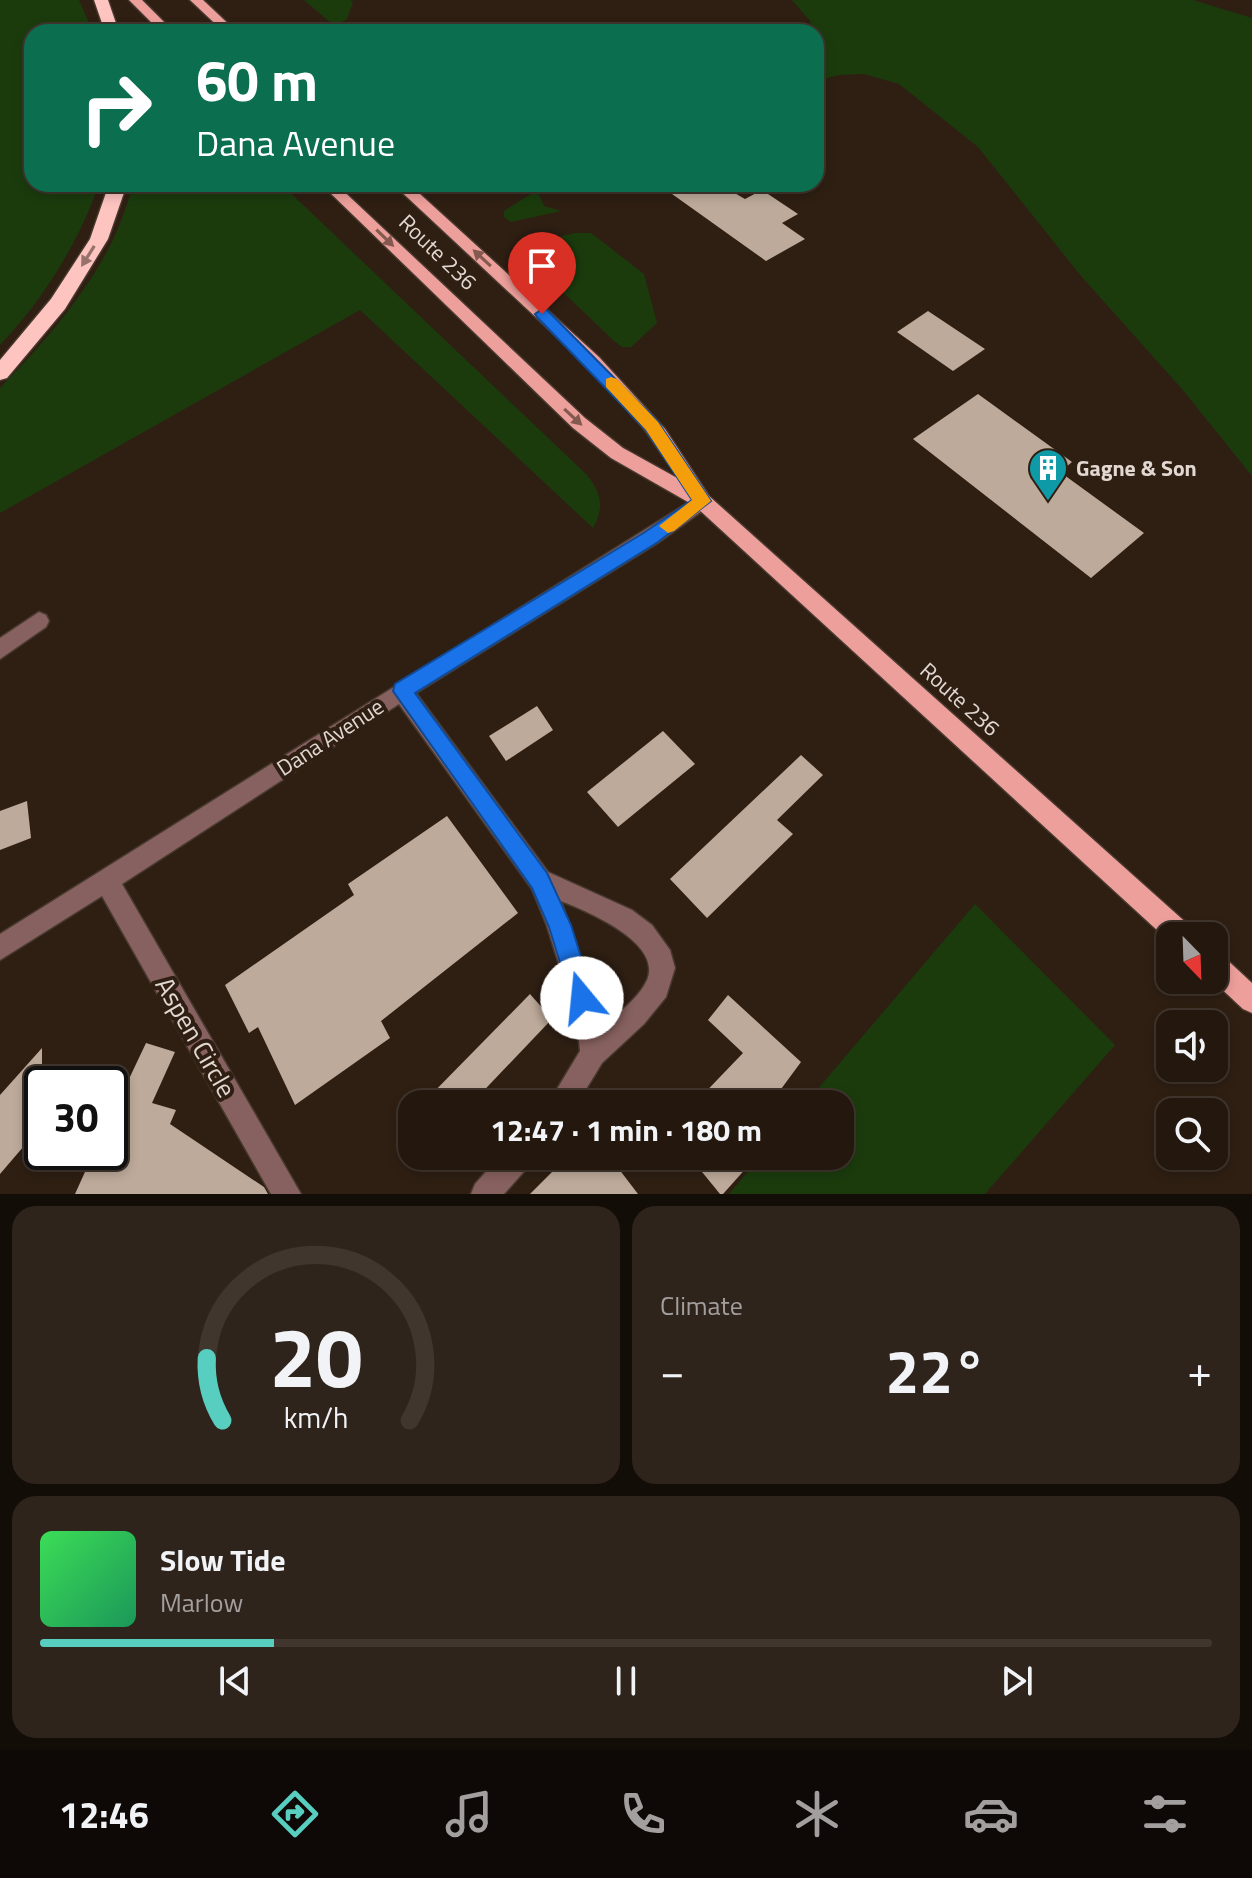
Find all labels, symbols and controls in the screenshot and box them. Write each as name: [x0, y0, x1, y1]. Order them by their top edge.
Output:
text: 60 m: [196, 38, 318, 123]
icon: right: [64, 56, 168, 160]
text: Dana Avenue: [196, 115, 395, 170]
street label: Route 236: [391, 206, 485, 298]
one-way arrow: [375, 228, 394, 246]
pin: [508, 232, 576, 314]
icon: arrive: [520, 244, 564, 288]
one-way arrow: [81, 245, 96, 266]
one-way arrow: [473, 249, 492, 267]
one-way arrow: [563, 407, 582, 425]
building icon: Gagne & Son: [1027, 447, 1069, 502]
place label: Gagne & Son: [1076, 451, 1197, 485]
street label: Route 236: [912, 654, 1008, 744]
street label: Dana Avenue: [270, 690, 390, 784]
north arrow: [1156, 922, 1228, 994]
map controls: [1156, 922, 1228, 1170]
position arrow: [540, 956, 624, 1040]
street label: Aspen Circle: [146, 970, 246, 1104]
button: sound: [1156, 1010, 1228, 1082]
speed limit sign: 30: [24, 1066, 128, 1170]
button: search: [1156, 1098, 1228, 1170]
text: 12:47 · 1 min · 180 m: [490, 1107, 762, 1153]
text: Climate: [660, 1286, 743, 1325]
text: 20: [269, 1293, 363, 1419]
text: 22°: [886, 1325, 986, 1416]
text: −: [660, 1337, 685, 1404]
text: +: [1187, 1337, 1212, 1404]
text: km/h: [284, 1396, 348, 1439]
text: Slow Tide: [160, 1537, 285, 1583]
text: Marlow: [160, 1583, 243, 1622]
icon: previous: [213, 1659, 257, 1703]
icon: pause: [604, 1659, 648, 1703]
icon: next: [995, 1659, 1039, 1703]
icon: directions: [267, 1786, 323, 1842]
icon: music: [441, 1786, 497, 1842]
icon: phone: [615, 1786, 671, 1842]
icon: climate: [789, 1786, 845, 1842]
icon: car: [963, 1786, 1019, 1842]
icon: filters: [1137, 1786, 1193, 1842]
text: 12:46: [59, 1787, 149, 1842]

